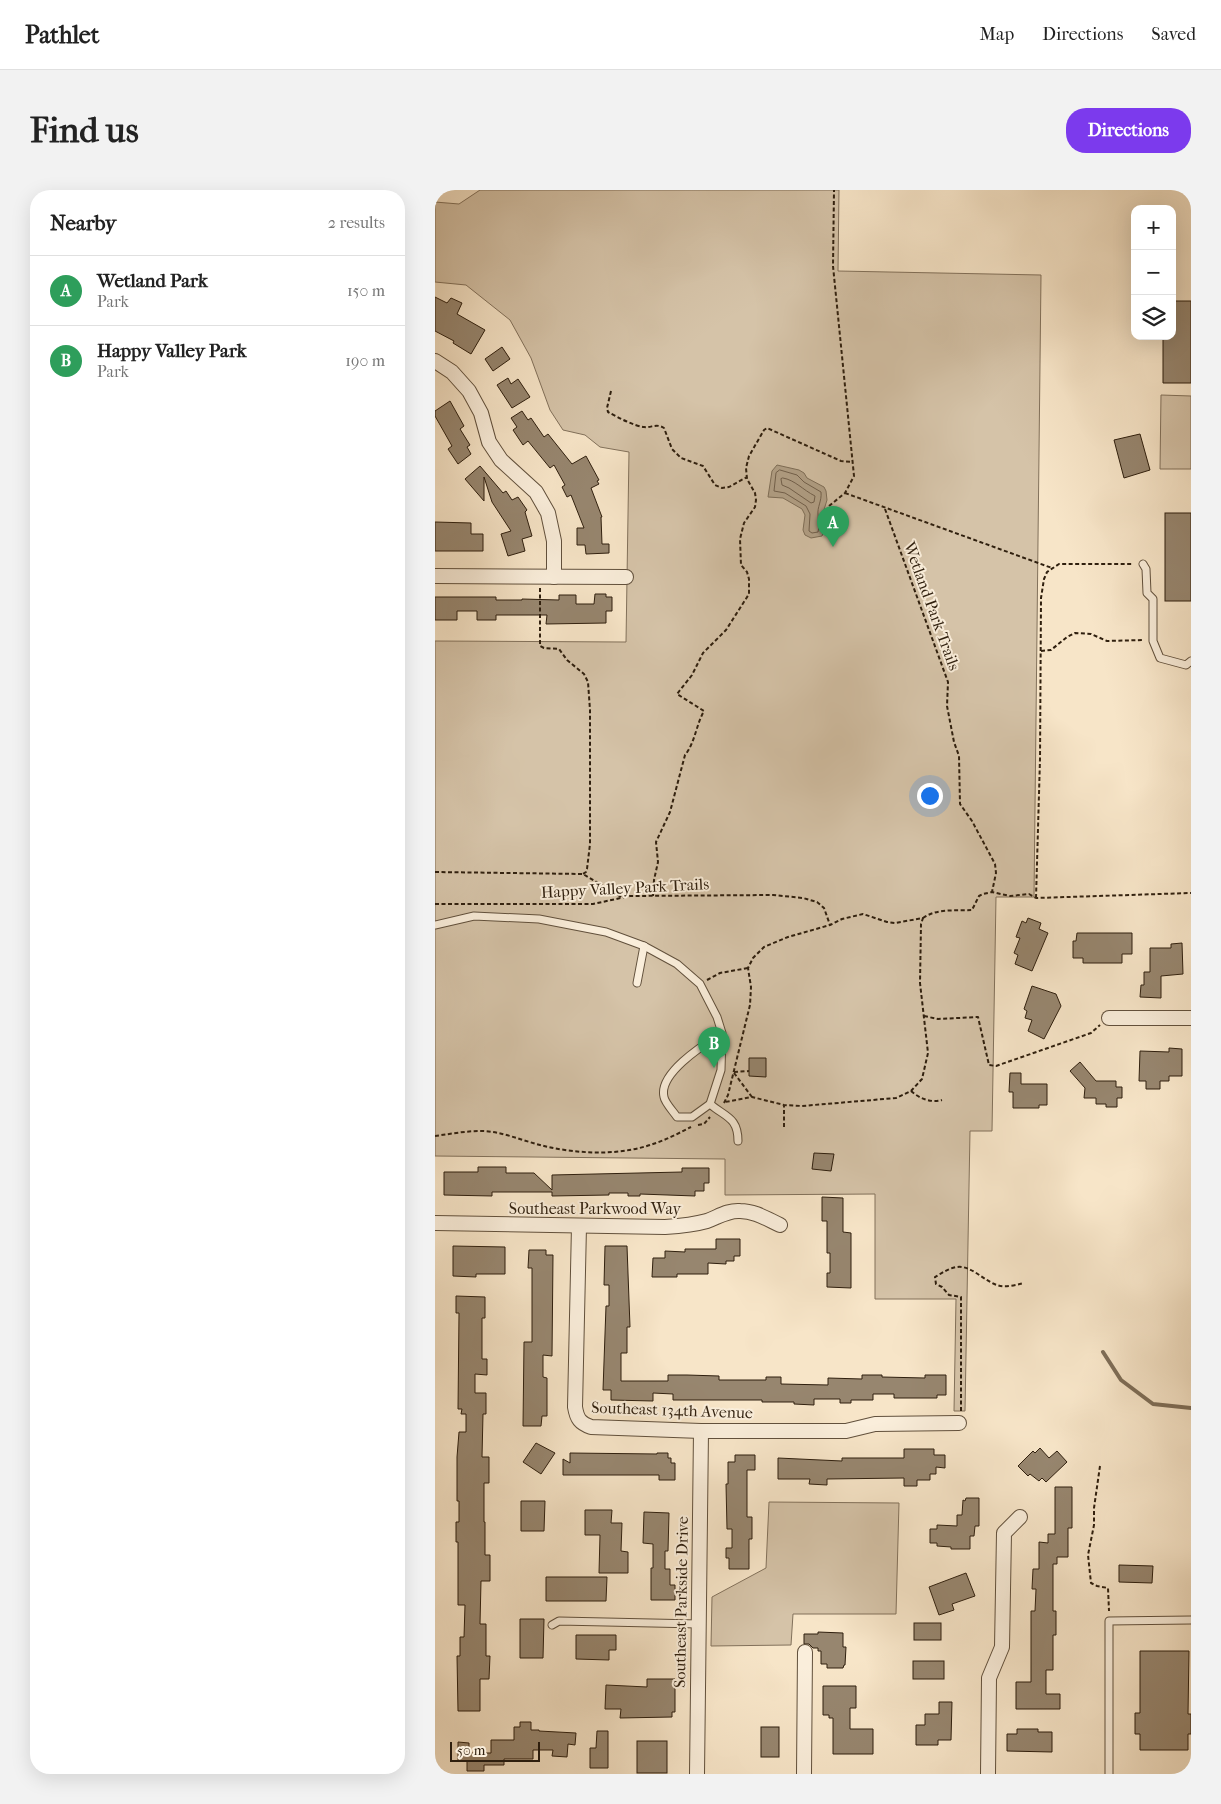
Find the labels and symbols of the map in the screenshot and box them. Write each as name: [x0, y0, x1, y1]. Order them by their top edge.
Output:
pin: A: [817, 506, 849, 547]
street label: Wetland Park Trails: [900, 538, 964, 673]
your location: [917, 783, 943, 809]
street label: Happy Valley Park Trails: [540, 874, 710, 902]
pin: B: [698, 1027, 730, 1068]
street label: Southeast Parkwood Way: [509, 1199, 682, 1218]
street label: Southeast 134th Avenue: [591, 1398, 753, 1422]
street label: Southeast Parkside Drive: [670, 1516, 692, 1688]
scale bar: [450, 1739, 540, 1762]

